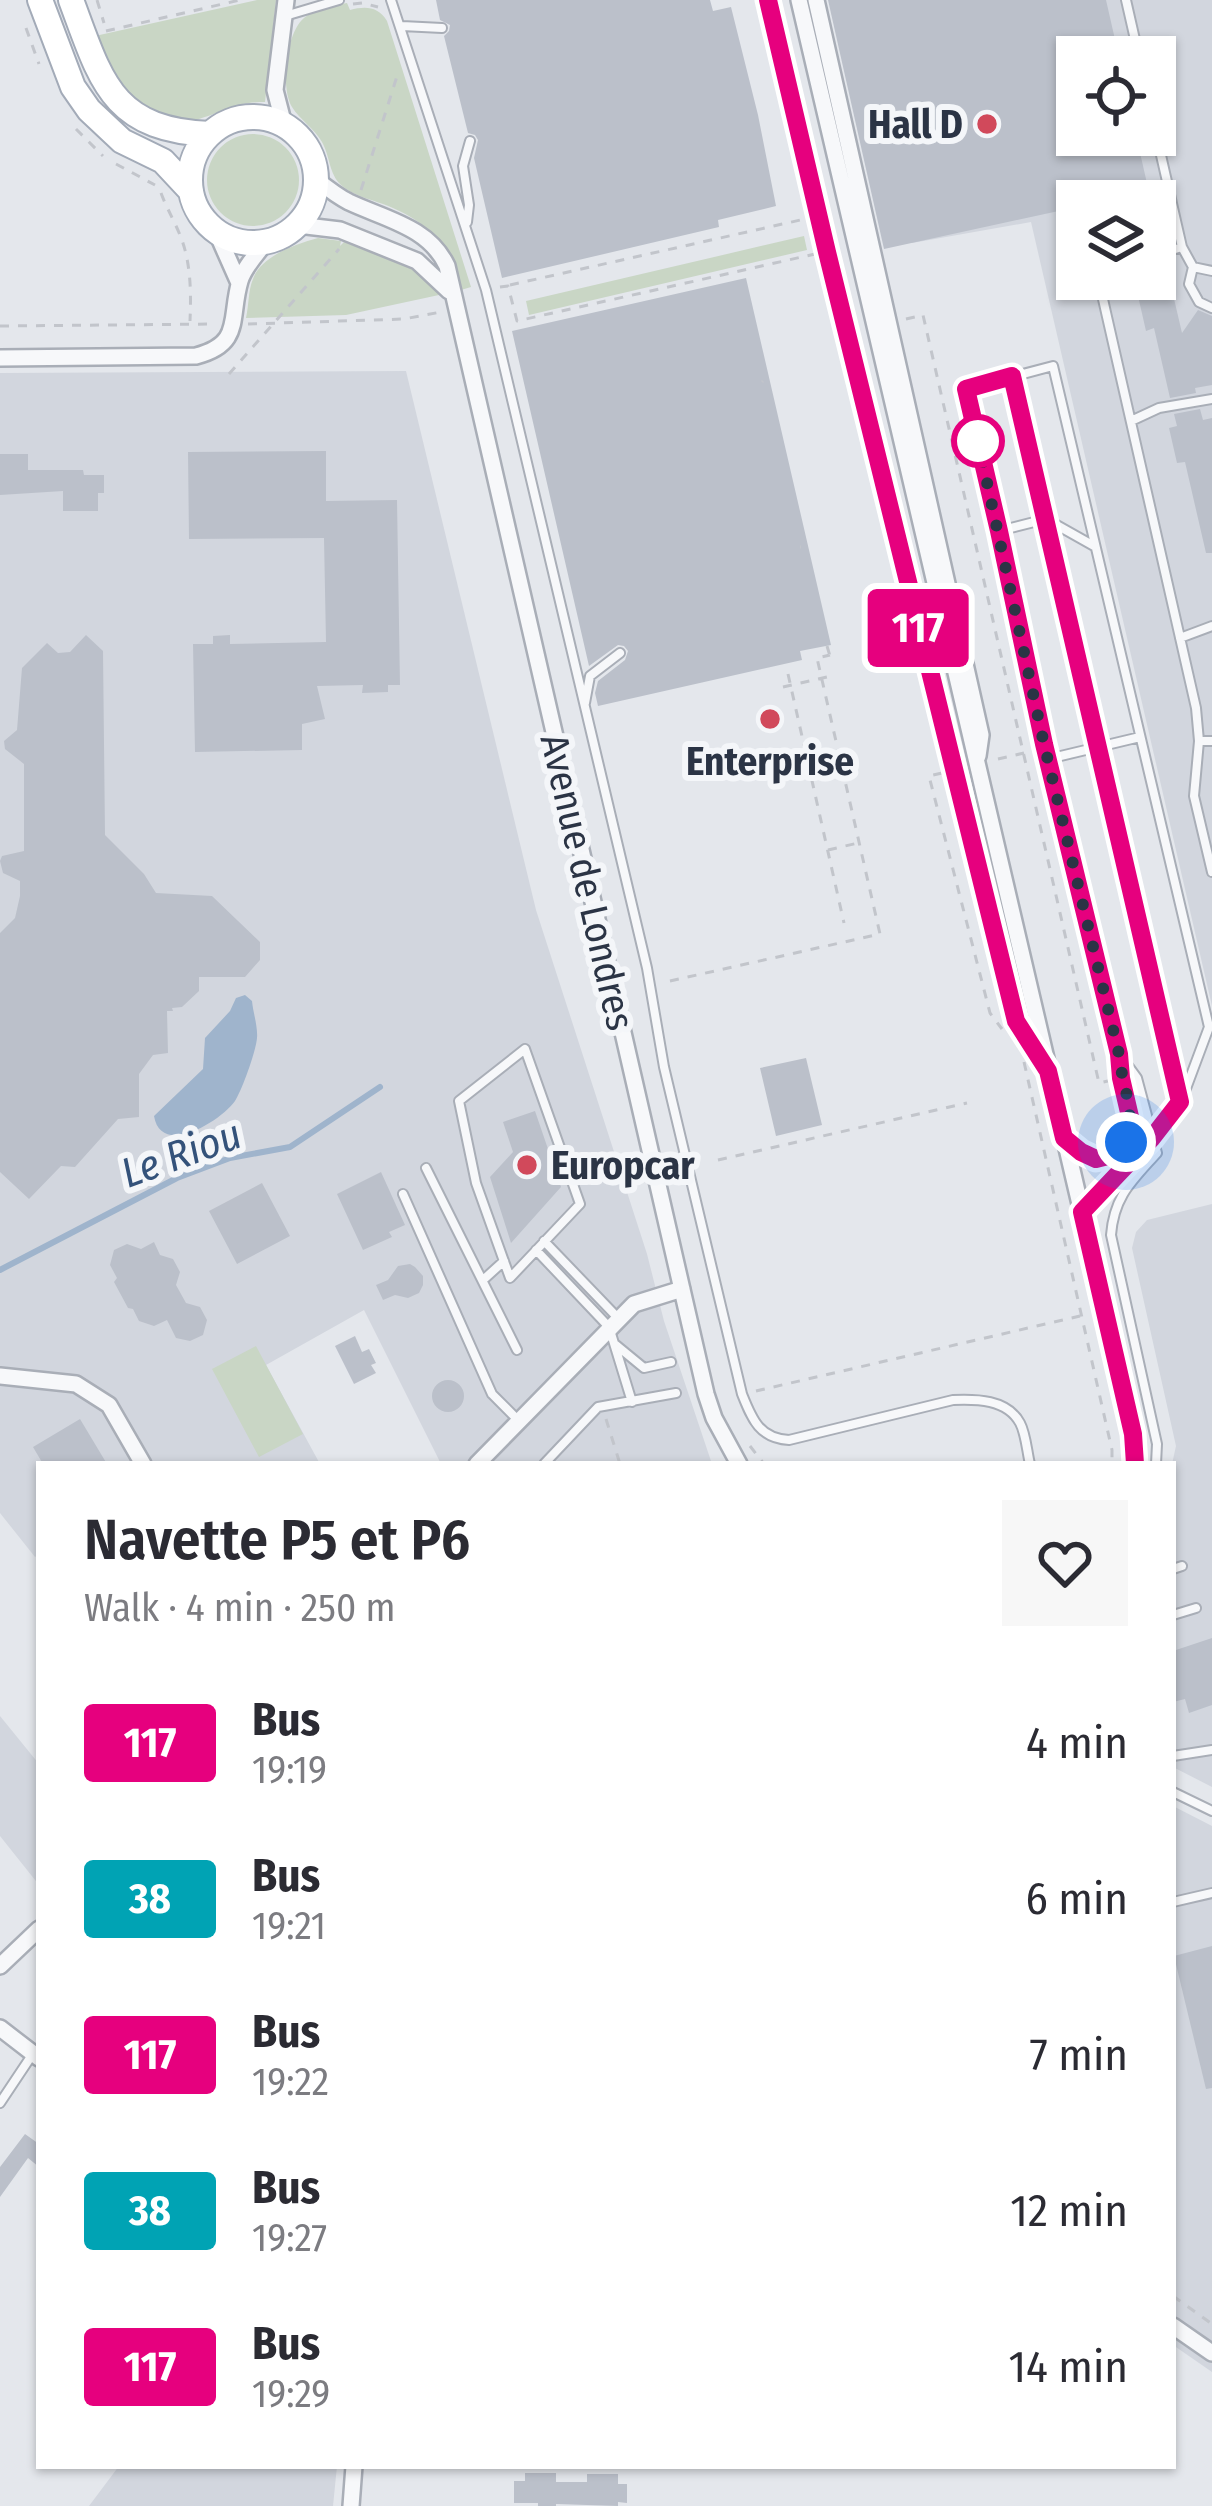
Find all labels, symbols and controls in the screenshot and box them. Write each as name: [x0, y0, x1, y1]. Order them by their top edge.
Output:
map controls: [1056, 36, 1176, 300]
button: locate: [1056, 36, 1176, 156]
place label: Hall D: [868, 102, 963, 148]
marker: Hall D: [974, 111, 1000, 137]
button: layers: [1056, 180, 1176, 300]
unlabelled marker: [953, 416, 1003, 466]
line badge: 117: [849, 589, 987, 667]
text: 117: [892, 603, 944, 653]
marker: Enterprise: [757, 706, 783, 732]
street label: Avenue de Londres: [531, 730, 643, 1035]
place label: Enterprise: [686, 739, 854, 785]
water label: Le Riou: [114, 1109, 248, 1199]
your location: [1096, 1112, 1156, 1172]
place label: Europcar: [551, 1143, 695, 1189]
marker: Europcar: [514, 1152, 540, 1178]
button: heart: [1002, 1500, 1128, 1626]
text: Navette P5 et P6: [84, 1506, 470, 1574]
text: Walk · 4 min · 250 m: [84, 1585, 395, 1631]
text: Bus: [252, 1693, 320, 1747]
text: 4 min: [1026, 1716, 1128, 1770]
text: 117: [124, 1718, 176, 1768]
text: 19:19: [252, 1747, 327, 1793]
text: Bus: [252, 1849, 320, 1903]
text: 6 min: [1025, 1872, 1128, 1926]
text: 38: [129, 1874, 171, 1924]
text: 19:21: [252, 1903, 326, 1949]
text: Bus: [252, 2005, 320, 2059]
text: 7 min: [1030, 2028, 1128, 2082]
text: 117: [124, 2030, 176, 2080]
text: 19:22: [252, 2059, 329, 2105]
text: Bus: [252, 2161, 320, 2215]
text: 12 min: [1010, 2184, 1128, 2238]
text: 38: [129, 2186, 171, 2236]
text: 19:27: [252, 2215, 327, 2261]
text: Bus: [252, 2317, 320, 2371]
text: 14 min: [1008, 2340, 1128, 2394]
text: 117: [124, 2342, 176, 2392]
text: 19:29: [252, 2371, 330, 2417]

